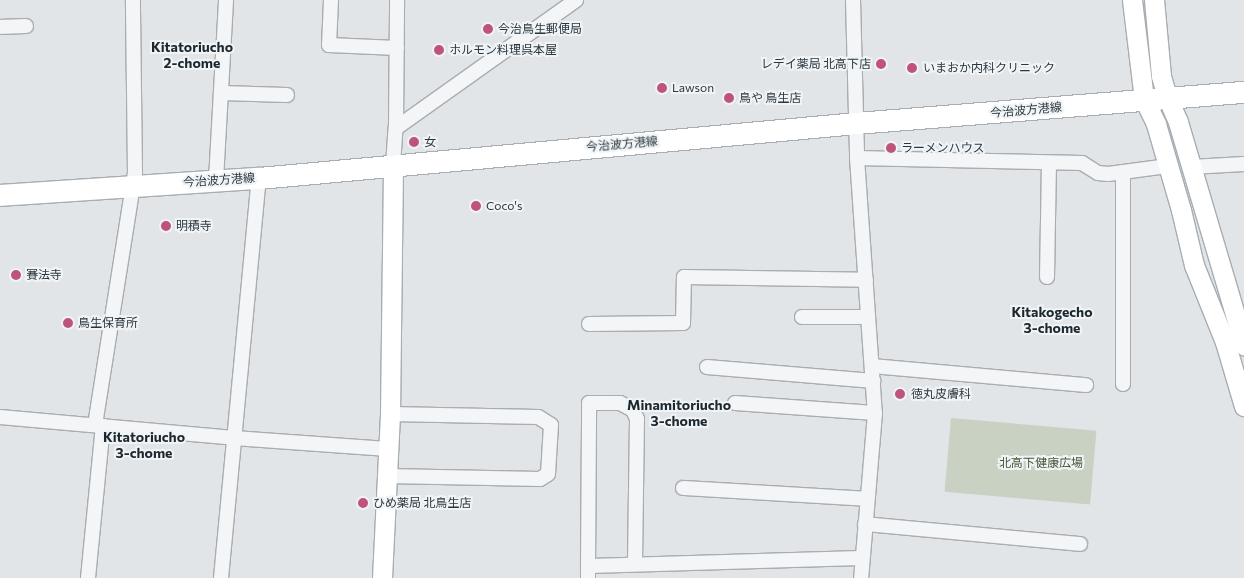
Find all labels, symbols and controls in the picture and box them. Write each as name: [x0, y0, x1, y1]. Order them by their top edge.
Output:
place label: 今治鳥生郵便局: [498, 22, 582, 36]
marker: 今治鳥生郵便局: [482, 23, 494, 35]
district label: Kitatoriucho 2-chome: [151, 39, 233, 72]
place label: ホルモン料理呉本屋: [449, 43, 557, 57]
marker: ホルモン料理呉本屋: [433, 44, 445, 56]
place label: レデイ薬局 北高下店: [761, 57, 871, 71]
marker: レデイ薬局 北高下店: [875, 58, 887, 70]
marker: いまおか内科クリニック: [905, 61, 919, 75]
place label: いまおか内科クリニック: [923, 61, 1055, 75]
place label: Lawson: [672, 81, 714, 95]
marker: Lawson: [656, 82, 668, 94]
place label: 鳥や 鳥生店: [739, 91, 801, 105]
marker: 鳥や 鳥生店: [723, 92, 735, 104]
street label: 今治波方港線: [990, 100, 1062, 120]
street label: 今治波方港線: [586, 134, 658, 154]
place label: 女: [424, 135, 436, 149]
marker: 女: [408, 136, 420, 148]
place label: ラーメンハウス: [901, 141, 985, 155]
marker: ラーメンハウス: [885, 142, 897, 154]
street label: 今治波方港線: [183, 170, 255, 190]
place label: Coco's: [486, 199, 522, 213]
marker: Coco's: [470, 200, 482, 212]
place label: 明積寺: [176, 219, 212, 233]
marker: 明積寺: [160, 220, 172, 232]
place label: 賽法寺: [26, 268, 62, 282]
marker: 賽法寺: [10, 269, 22, 281]
district label: Kitakogecho 3-chome: [1011, 304, 1093, 336]
place label: 鳥生保育所: [78, 316, 138, 330]
marker: 鳥生保育所: [62, 317, 74, 329]
marker: 徳丸皮膚科: [893, 387, 907, 401]
place label: 徳丸皮膚科: [911, 387, 971, 401]
district label: Minamitoriucho 3-chome: [627, 397, 731, 430]
district label: Kitatoriucho 3-chome: [103, 429, 185, 462]
park label: 北高下健康広場: [999, 456, 1083, 470]
place label: ひめ薬局 北鳥生店: [373, 496, 471, 510]
marker: ひめ薬局 北鳥生店: [357, 497, 369, 509]

